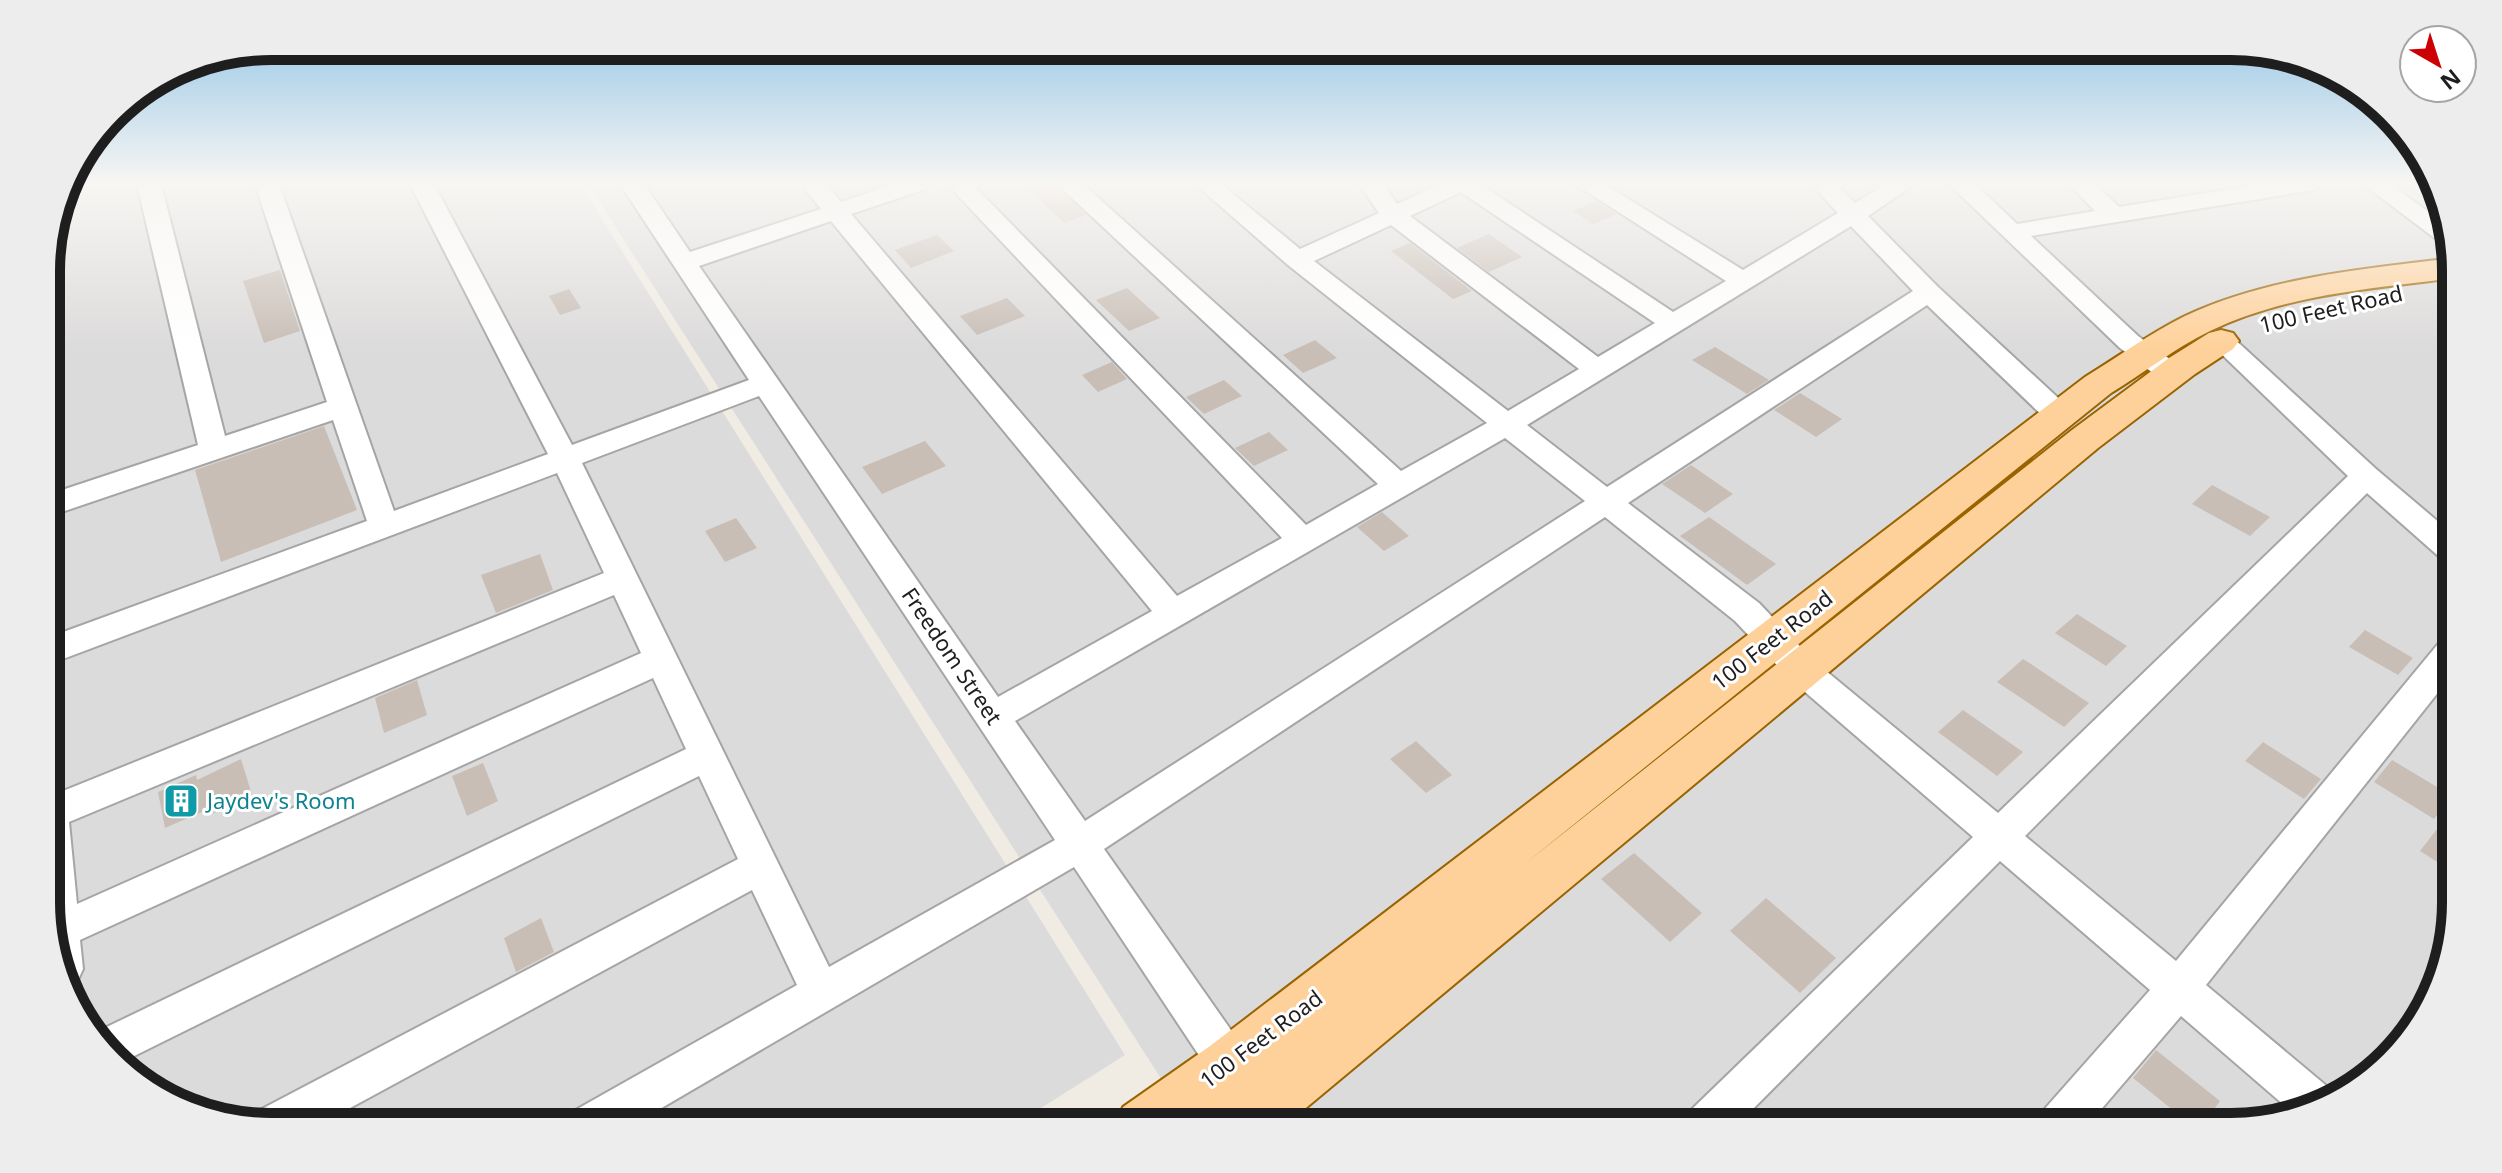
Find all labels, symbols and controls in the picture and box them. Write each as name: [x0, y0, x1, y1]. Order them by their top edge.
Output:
north arrow: [2398, 24, 2478, 104]
text: N: [2435, 63, 2468, 98]
street label: 100 Feet Road: [2256, 277, 2405, 339]
street label: Freedom Street: [896, 581, 1010, 730]
street label: 100 Feet Road: [1705, 582, 1838, 696]
building icon: Jaydev's Room: [162, 782, 200, 820]
place label: Jaydev's Room: [205, 785, 356, 815]
street label: 100 Feet Road: [1193, 982, 1328, 1094]

